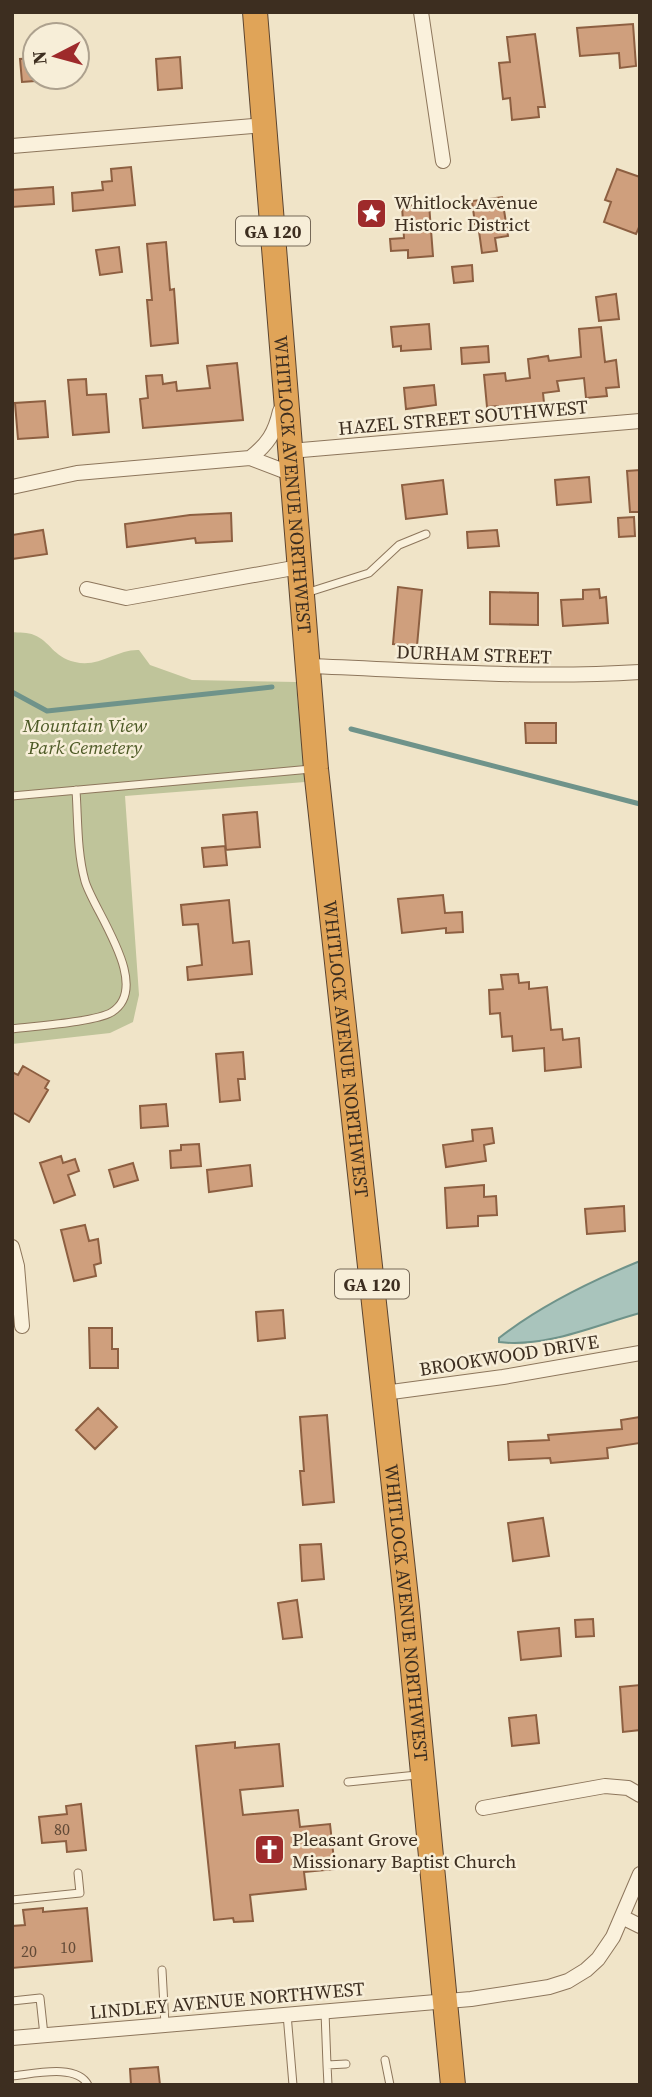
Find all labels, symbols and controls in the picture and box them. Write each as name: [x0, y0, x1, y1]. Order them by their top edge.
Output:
north arrow: [21, 21, 91, 91]
text: N: [25, 49, 53, 66]
place label: Whitlock Avenue Historic District: [394, 189, 538, 237]
place icon: Whitlock Avenue Historic District: [354, 196, 388, 230]
road number: GA 120: [236, 216, 310, 246]
street label: WHITLOCK AVENUE NORTHWEST: [268, 334, 318, 635]
street label: HAZEL STREET SOUTHWEST: [337, 393, 590, 441]
street label: DURHAM STREET: [396, 638, 553, 670]
park label: Mountain View Park Cemetery: [22, 712, 148, 760]
street label: WHITLOCK AVENUE NORTHWEST: [317, 899, 376, 1199]
road number: GA 120: [335, 1269, 409, 1298]
street label: BROOKWOOD DRIVE: [417, 1328, 601, 1382]
street label: WHITLOCK AVENUE NORTHWEST: [379, 1463, 435, 1763]
house number: 80: [54, 1818, 70, 1840]
place label: Pleasant Grove Missionary Baptist Church: [292, 1826, 516, 1874]
church icon: Pleasant Grove Missionary Baptist Church: [252, 1833, 286, 1867]
house number: 10: [60, 1936, 76, 1958]
house number: 20: [21, 1940, 37, 1962]
street label: LINDLEY AVENUE NORTHWEST: [88, 1975, 366, 2025]

